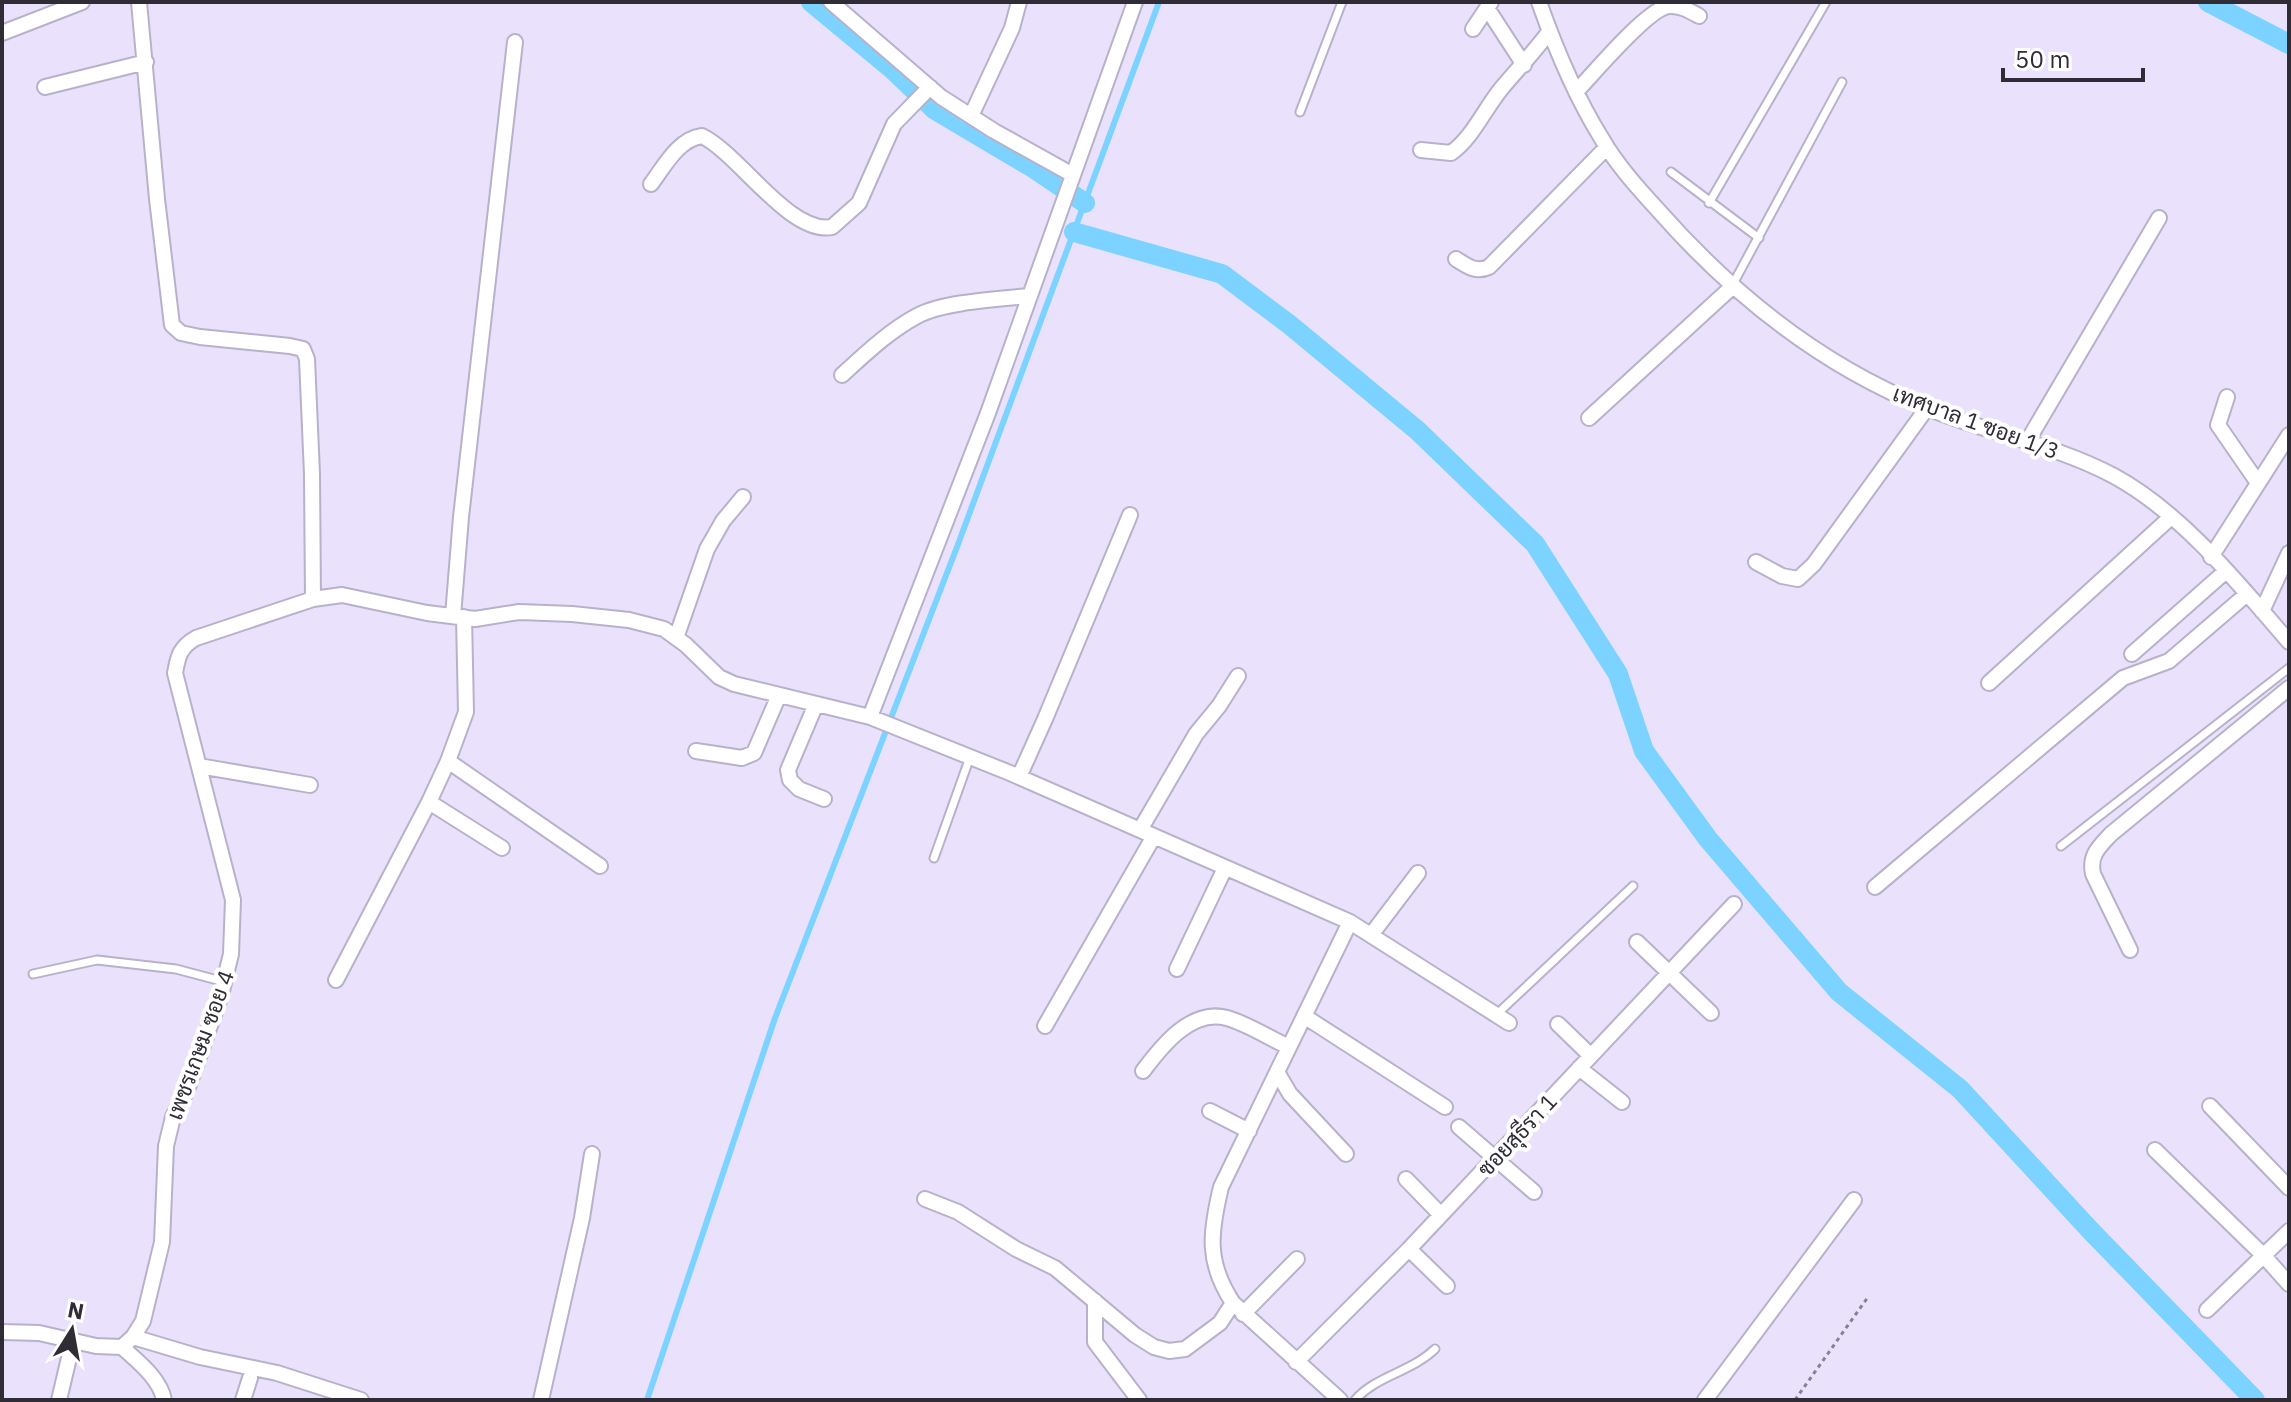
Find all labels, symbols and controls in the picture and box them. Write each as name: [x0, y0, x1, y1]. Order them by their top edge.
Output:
scale bar: [2003, 32, 2143, 82]
text: 50 m: [2015, 43, 2070, 75]
street label: เทศบาล 1 ซอย 1/3: [1889, 378, 2063, 465]
street label: เพชรเกษม ซอย 4: [159, 966, 240, 1124]
street label: ซอยสุธีรา 1: [1471, 1087, 1564, 1184]
north arrow: [32, 1290, 112, 1370]
text: N: [65, 1294, 87, 1326]

